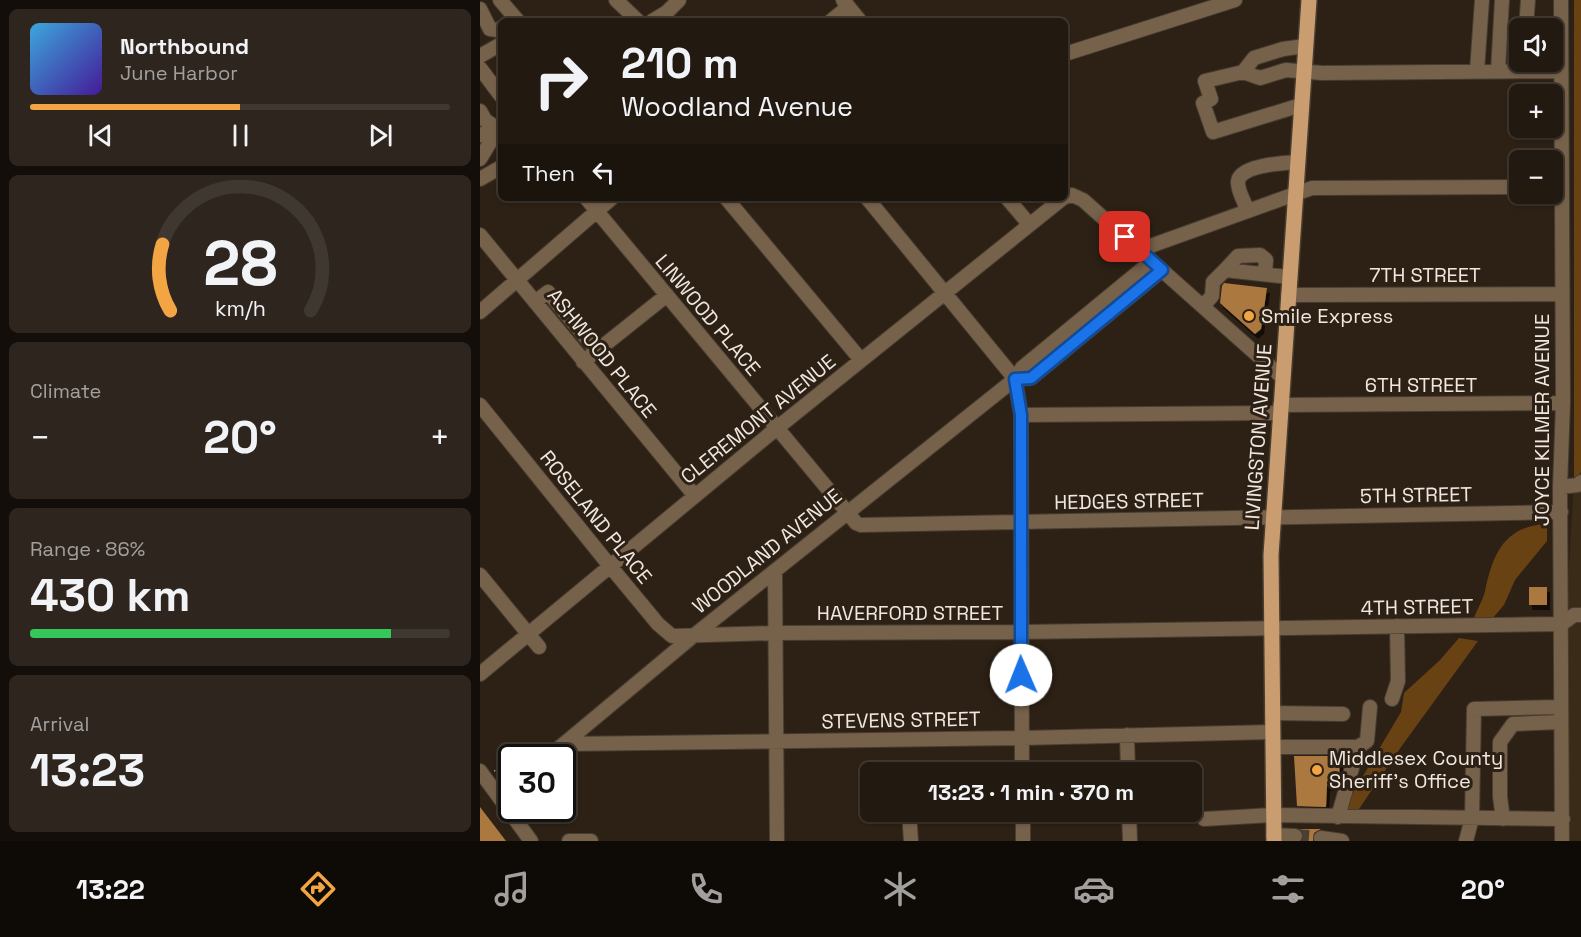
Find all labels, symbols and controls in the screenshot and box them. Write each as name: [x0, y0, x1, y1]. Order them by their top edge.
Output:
map controls: [1509, 18, 1563, 204]
button: sound: [1509, 18, 1563, 72]
text: Northbound: [120, 32, 249, 60]
text: 210 m: [621, 37, 739, 90]
icon: right: [522, 42, 600, 120]
text: June Harbor: [120, 60, 238, 86]
button: +: [1509, 84, 1563, 138]
text: Woodland Avenue: [621, 89, 853, 124]
icon: previous: [84, 119, 117, 152]
icon: pause: [224, 119, 257, 152]
icon: next: [364, 119, 397, 152]
button: −: [1509, 150, 1563, 204]
icon: left: [587, 156, 620, 189]
text: Then: [522, 159, 575, 187]
pin: [1099, 211, 1150, 262]
icon: arrive: [1108, 220, 1141, 253]
text: 28: [203, 224, 277, 303]
street label: LINWOOD PLACE: [650, 249, 766, 381]
street label: 7TH STREET: [1369, 262, 1481, 288]
street label: ASHWOOD PLACE: [542, 283, 662, 423]
text: km/h: [214, 296, 266, 323]
place label: Smile Express: [1261, 303, 1393, 329]
marker: Smile Express: [1242, 309, 1256, 323]
street label: JOYCE KILMER AVENUE: [1529, 314, 1555, 526]
street label: LIVINGSTON AVENUE: [1239, 343, 1277, 531]
street label: CLEREMONT AVENUE: [675, 348, 841, 490]
street label: 6TH STREET: [1365, 372, 1478, 398]
text: Climate: [30, 378, 101, 404]
text: 20°: [203, 409, 277, 466]
text: −: [30, 417, 50, 459]
text: +: [430, 417, 450, 459]
street label: ROSELAND PLACE: [534, 445, 658, 589]
street label: 5TH STREET: [1360, 481, 1473, 509]
street label: WOODLAND AVENUE: [687, 483, 847, 619]
street label: HEDGES STREET: [1054, 487, 1204, 515]
text: Range · 86%: [30, 536, 145, 562]
text: 430 km: [30, 567, 190, 624]
street label: 4TH STREET: [1360, 593, 1474, 621]
street label: HAVERFORD STREET: [817, 600, 1003, 626]
position arrow: [989, 643, 1053, 707]
street label: STEVENS STREET: [821, 706, 981, 734]
text: Arrival: [30, 711, 89, 737]
text: 13:23: [30, 742, 145, 799]
speed limit sign: 30: [498, 744, 576, 822]
place label: Middlesex County Sheriff's Office: [1329, 745, 1503, 794]
marker: Middlesex County Sheriff's Office: [1310, 763, 1324, 777]
text: 13:23 · 1 min · 370 m: [928, 778, 1134, 806]
icon: directions: [297, 868, 339, 910]
icon: music: [491, 868, 533, 910]
icon: phone: [685, 868, 727, 910]
icon: climate: [879, 868, 921, 910]
icon: car: [1073, 868, 1115, 910]
icon: filters: [1267, 868, 1309, 910]
text: 13:22: [76, 872, 145, 907]
text: 20°: [1461, 872, 1505, 907]

